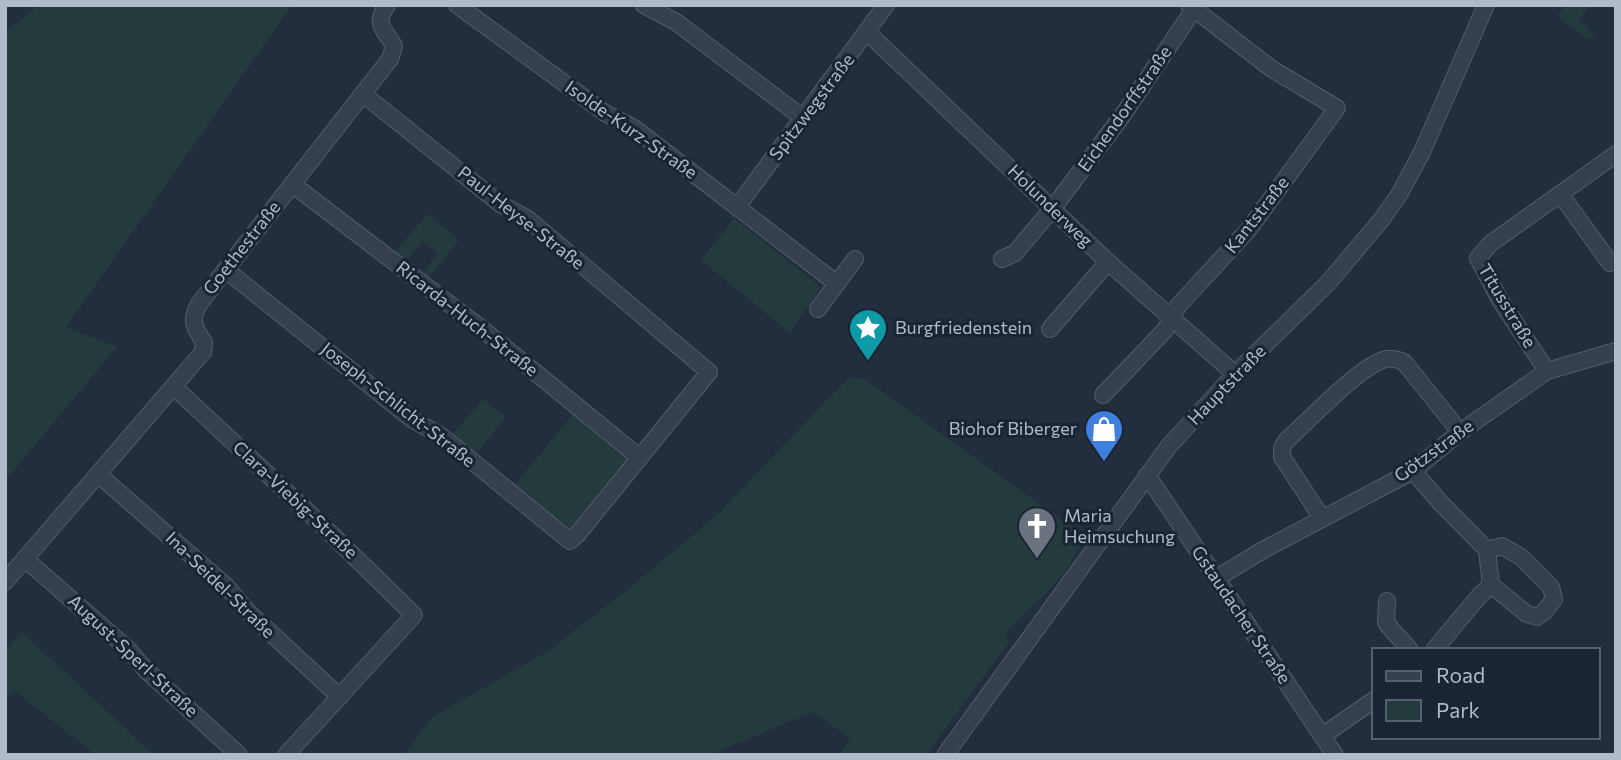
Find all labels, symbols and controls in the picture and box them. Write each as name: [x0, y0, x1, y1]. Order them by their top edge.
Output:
street label: Eichendorffstraße: [1073, 41, 1176, 176]
street label: Spitzwegstraße: [764, 49, 858, 164]
street label: Isolde-Kurz-Straße: [561, 75, 702, 183]
street label: Holunderweg: [1004, 159, 1098, 251]
street label: Paul-Heyse-Straße: [454, 161, 589, 274]
street label: Kantstraße: [1219, 172, 1293, 257]
street label: Goethestraße: [198, 196, 285, 299]
street label: Ricarda-Huch-Straße: [392, 256, 543, 381]
street label: Titusstraße: [1474, 259, 1542, 351]
place icon: Burgfriedenstein: [847, 307, 889, 362]
place label: Burgfriedenstein: [895, 316, 1032, 338]
street label: Joseph-Schlicht-Straße: [317, 337, 480, 471]
street label: Hauptstraße: [1183, 340, 1270, 429]
shop icon: Biohof Biberger: [1083, 408, 1125, 463]
street label: Götzstraße: [1390, 414, 1477, 486]
place label: Biohof Biberger: [949, 417, 1077, 439]
street label: Clara-Viebig-Straße: [229, 436, 363, 563]
place label: Maria Heimsuchung: [1064, 504, 1175, 547]
church icon: Maria Heimsuchung: [1016, 505, 1058, 560]
street label: Ina-Seidel-Straße: [161, 526, 280, 642]
street label: Gstaudacher Straße: [1187, 541, 1296, 688]
street label: August-Sperl-Straße: [64, 589, 203, 721]
legend: [1372, 648, 1600, 739]
text: Road: [1436, 662, 1485, 687]
text: Park: [1436, 697, 1480, 722]

